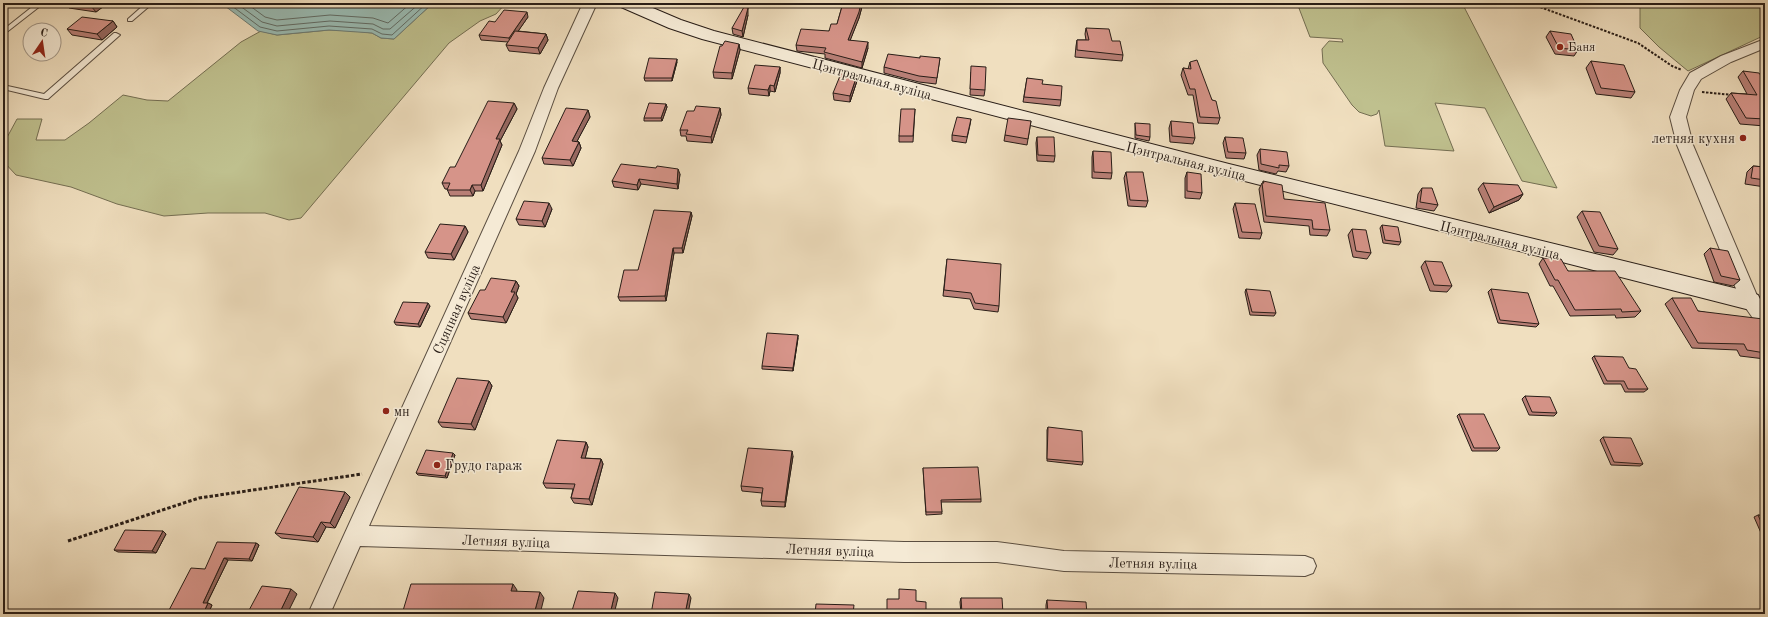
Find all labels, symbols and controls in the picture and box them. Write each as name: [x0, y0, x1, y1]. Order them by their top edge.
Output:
north arrow: [22, 22, 62, 62]
text: С: [39, 28, 49, 40]
marker: Баня: [1555, 42, 1565, 52]
place label: Баня: [1568, 42, 1595, 54]
street label: Цэнтральная вуліца: [810, 57, 933, 103]
place label: летняя кухня: [1652, 132, 1735, 146]
marker: летняя кухня: [1738, 133, 1748, 143]
street label: Цэнтральная вуліца: [1124, 140, 1247, 184]
street label: Цэнтральная вуліца: [1438, 219, 1561, 263]
street label: Сцяпная вуліца: [431, 262, 483, 356]
place label: мн: [394, 405, 410, 419]
marker: мн: [381, 406, 391, 416]
place label: Грудо гараж: [445, 459, 522, 473]
marker: Грудо гараж: [432, 460, 442, 470]
street label: Летняя вуліца: [461, 533, 551, 551]
street label: Летняя вуліца: [785, 542, 875, 560]
street label: Летняя вуліца: [1108, 556, 1198, 572]

